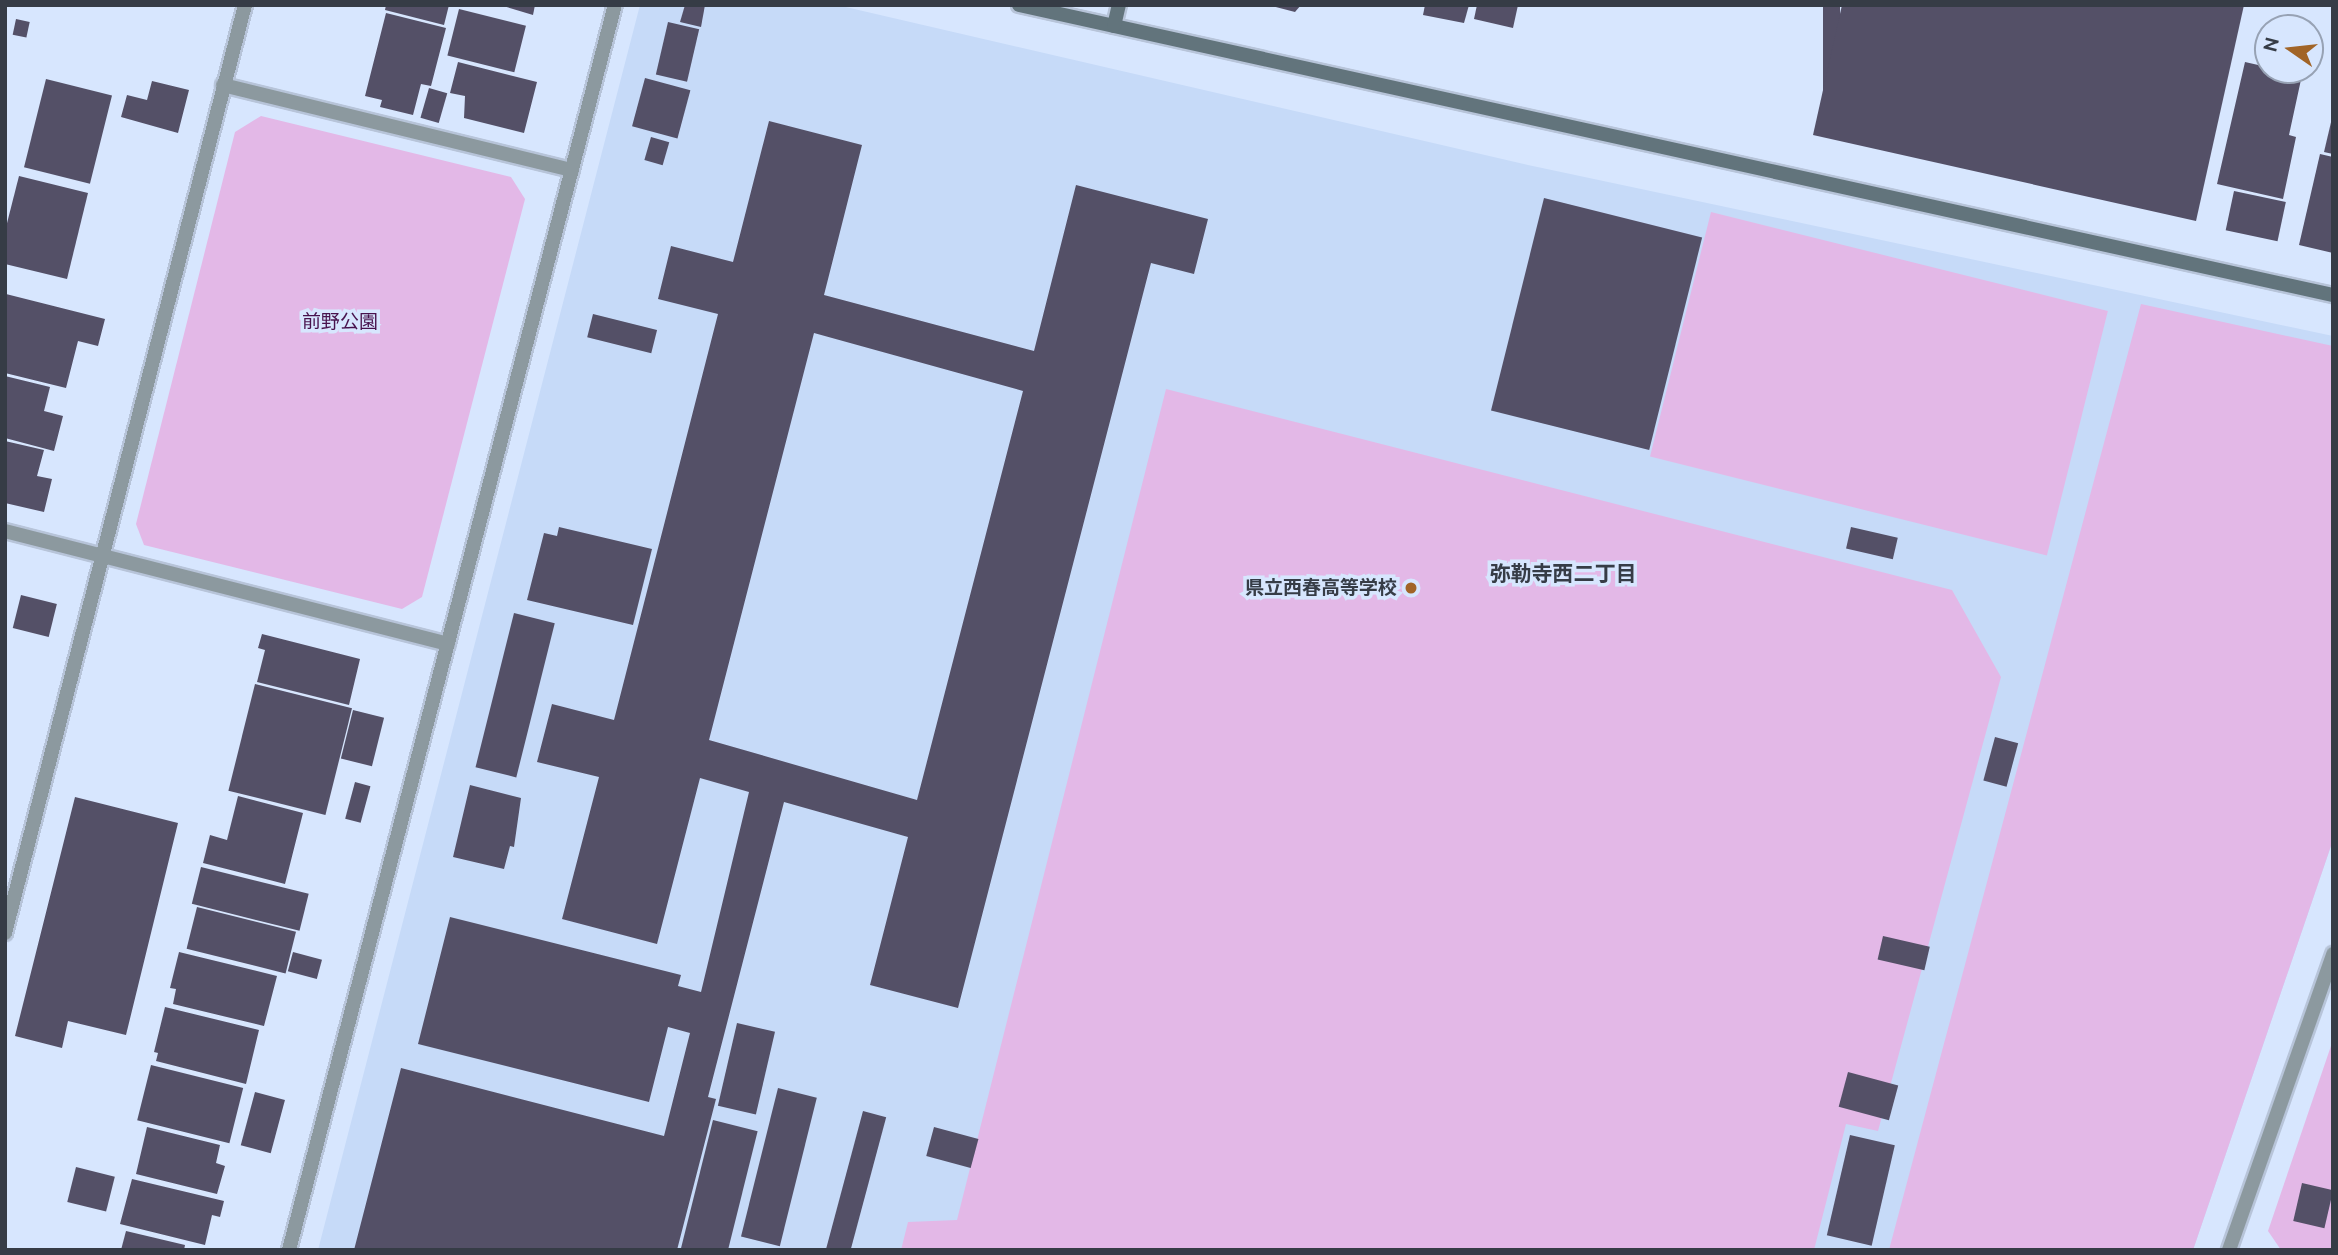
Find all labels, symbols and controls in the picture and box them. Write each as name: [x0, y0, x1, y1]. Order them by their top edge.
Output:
north arrow: [2254, 14, 2324, 84]
text: N: [2258, 35, 2283, 54]
park label: 前野公園: [302, 311, 378, 333]
district label: 弥勒寺西二丁目: [1490, 560, 1636, 586]
place label: 県立西春高等学校: [1245, 577, 1397, 599]
marker: 県立西春高等学校: [1403, 580, 1419, 596]

